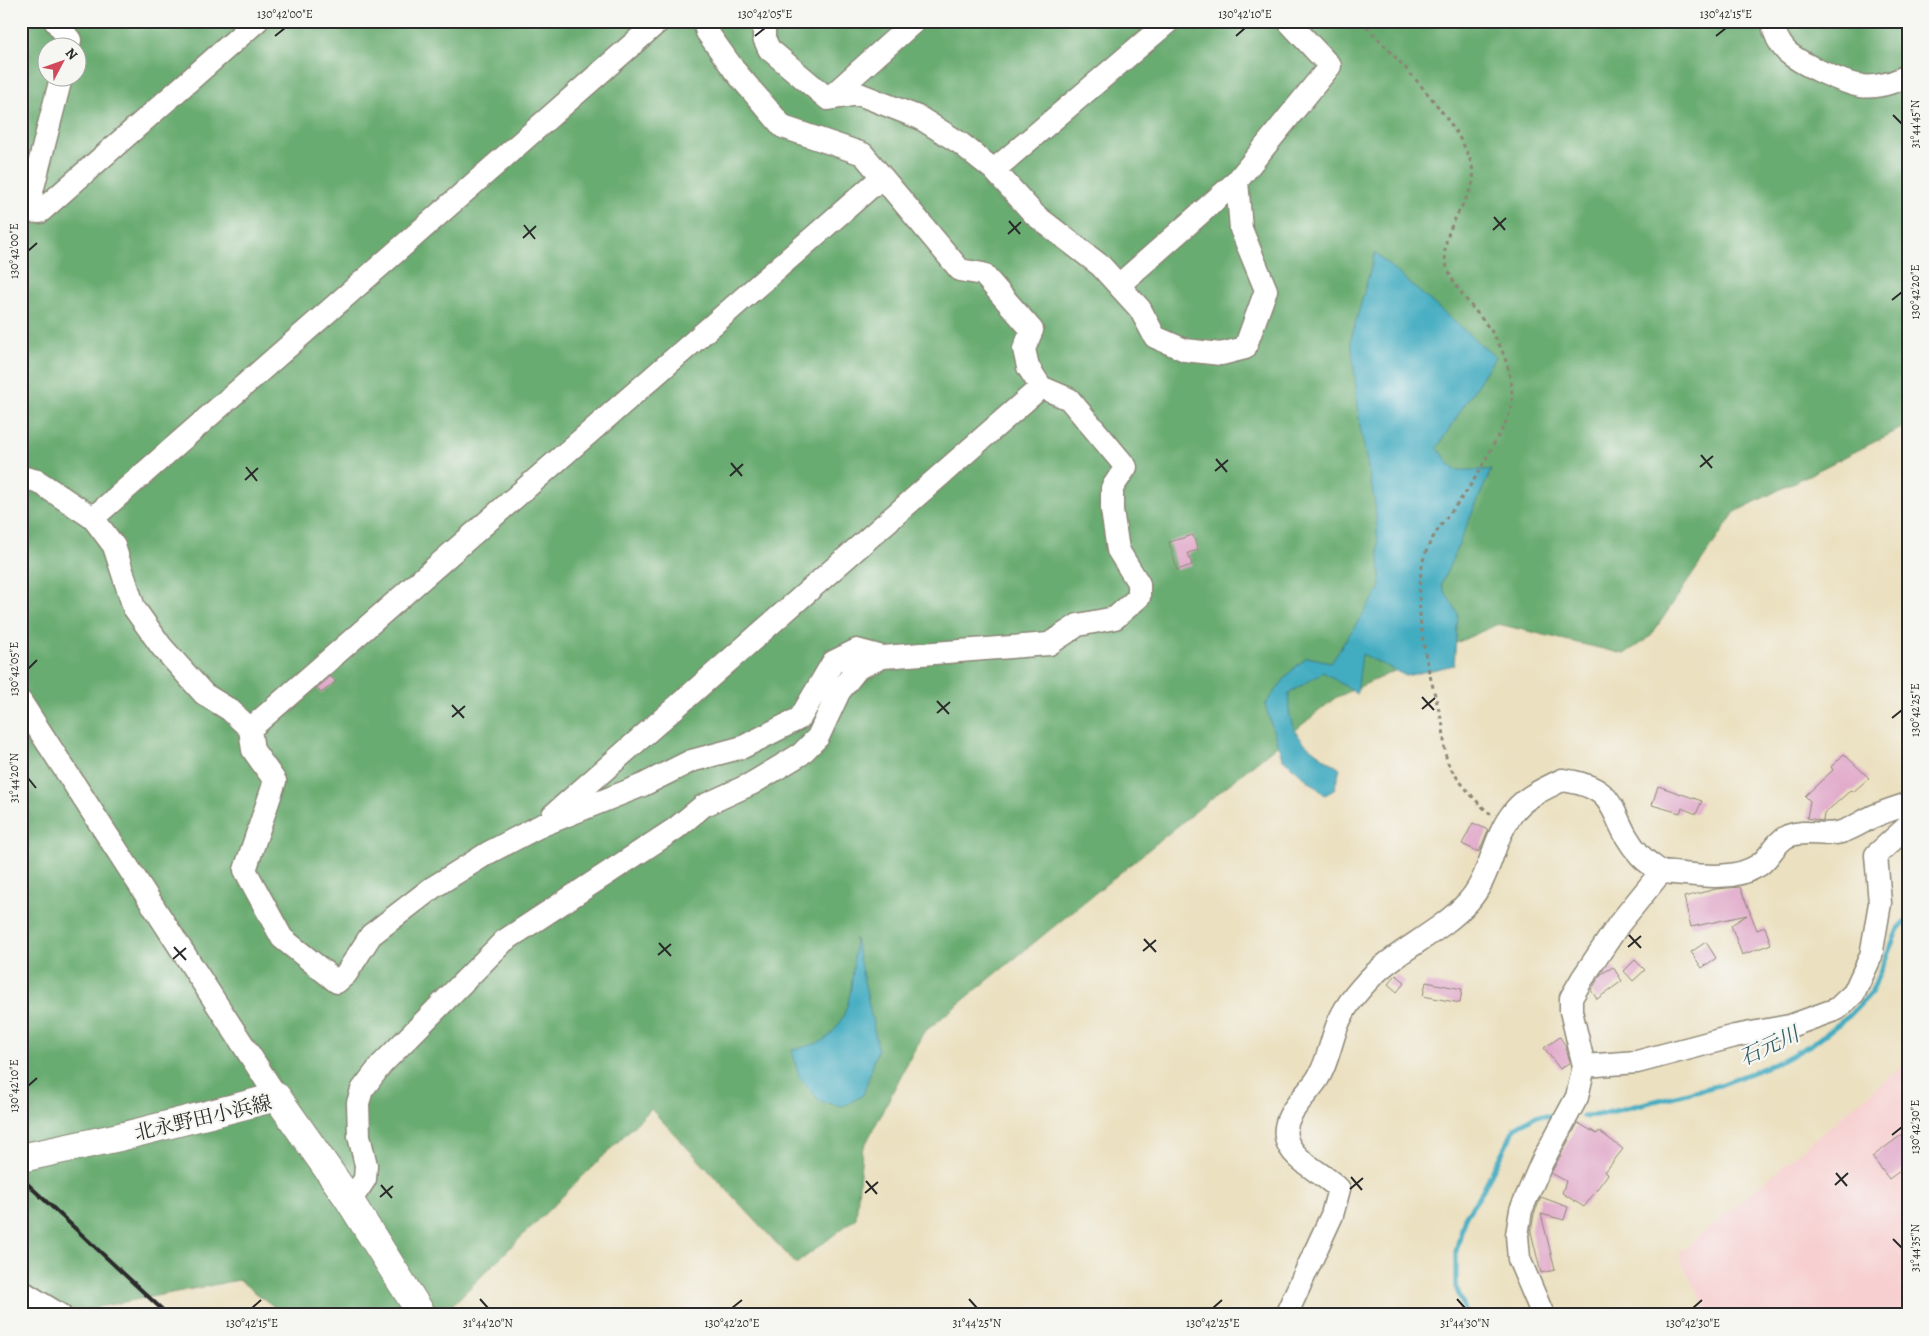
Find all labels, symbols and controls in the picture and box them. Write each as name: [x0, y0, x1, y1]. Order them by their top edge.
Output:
text: 130°42'00"E: [257, 6, 313, 22]
text: 130°42'05"E: [738, 6, 792, 22]
text: 130°42'10"E: [1218, 6, 1272, 22]
text: 130°42'15"E: [1700, 6, 1752, 22]
north arrow: [38, 38, 88, 88]
text: N: [61, 44, 82, 64]
text: 31°44'45"N: [1907, 99, 1923, 148]
text: 130°42'00"E: [6, 223, 22, 279]
text: 130°42'20"E: [1907, 264, 1923, 320]
text: 130°42'05"E: [6, 642, 22, 696]
text: 130°42'25"E: [1907, 683, 1923, 737]
text: 31°44'20"N: [6, 753, 22, 803]
water label: 石元川: [1735, 1019, 1805, 1072]
text: 130°42'10"E: [6, 1059, 22, 1113]
street label: 北永野田小浜線: [132, 1089, 274, 1147]
text: 130°42'30"E: [1907, 1100, 1923, 1154]
text: 31°44'35"N: [1907, 1224, 1923, 1272]
text: 130°42'15"E: [226, 1315, 278, 1331]
text: 31°44'20"N: [463, 1315, 513, 1331]
text: 130°42'20"E: [704, 1315, 760, 1331]
text: 31°44'25"N: [953, 1315, 1002, 1331]
text: 130°42'25"E: [1186, 1315, 1240, 1331]
text: 31°44'30"N: [1440, 1315, 1490, 1331]
text: 130°42'30"E: [1666, 1315, 1720, 1331]

